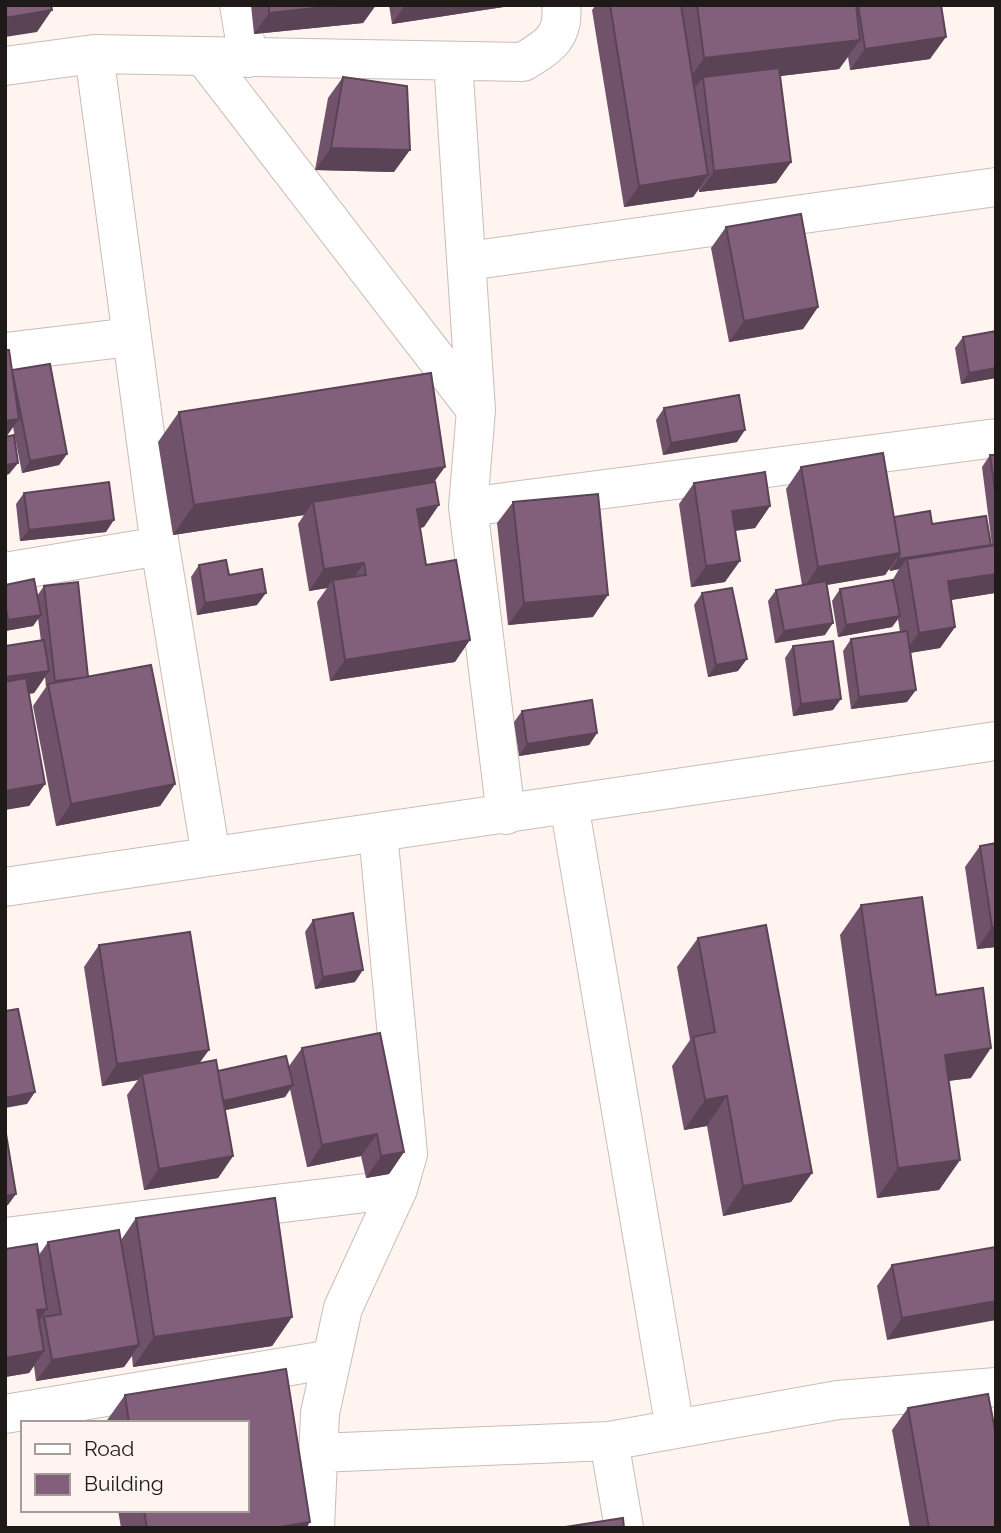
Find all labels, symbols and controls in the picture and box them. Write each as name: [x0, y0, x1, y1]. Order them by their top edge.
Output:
legend: [21, 1421, 248, 1512]
text: Road: [84, 1436, 134, 1461]
text: Building: [84, 1471, 164, 1496]

